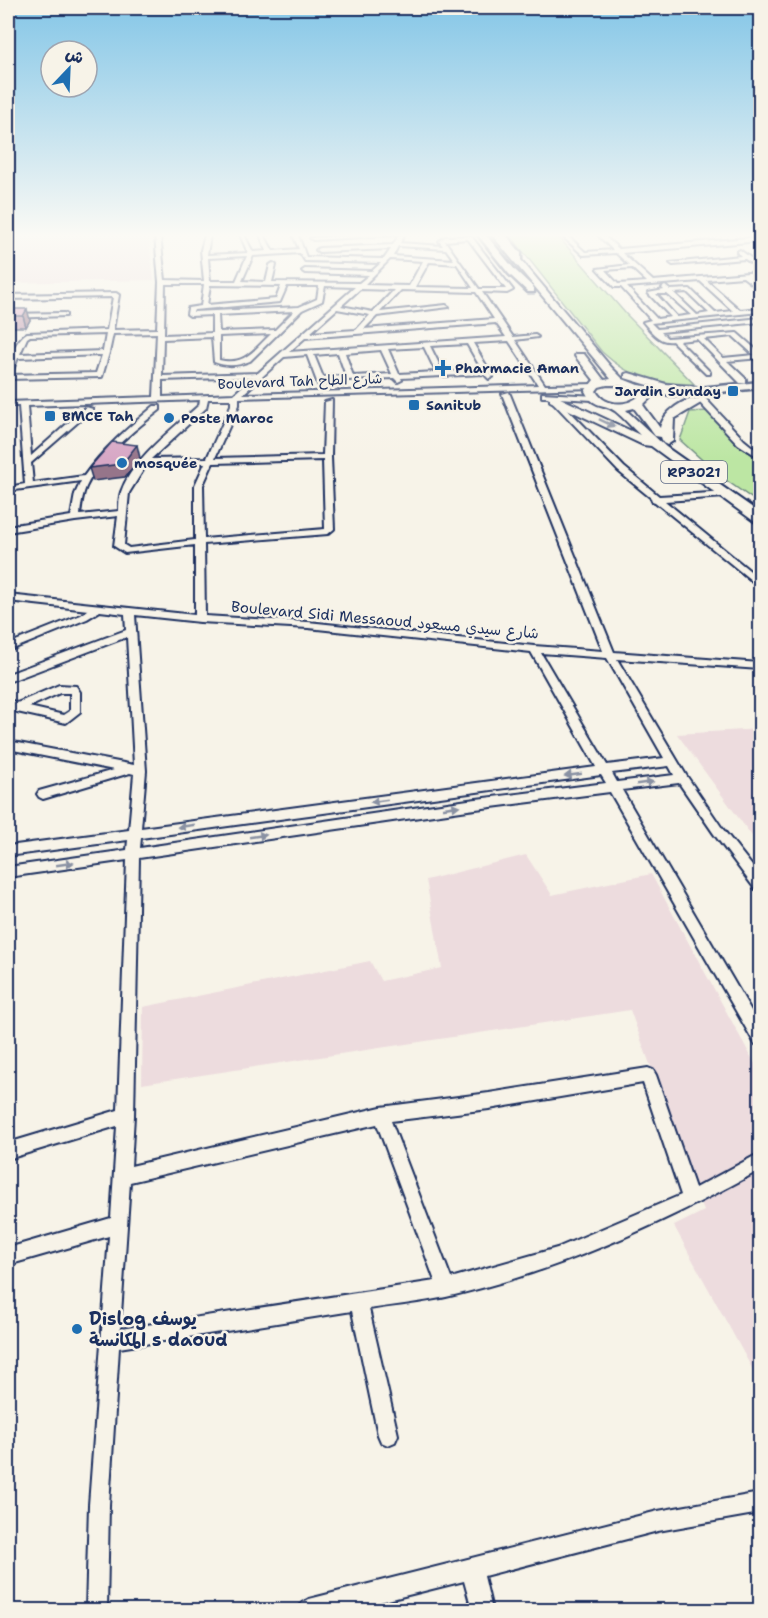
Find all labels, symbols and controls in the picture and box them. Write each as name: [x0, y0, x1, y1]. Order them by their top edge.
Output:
north arrow: [39, 39, 99, 99]
text: ش: [62, 43, 87, 69]
place label: Pharmacie Aman: [455, 359, 579, 377]
marker: Pharmacie Aman: [436, 361, 450, 375]
street label: Boulevard Tah شارع الطاح: [217, 369, 383, 394]
place label: Jardin Sunday: [615, 382, 721, 400]
marker: Jardin Sunday: [726, 384, 740, 398]
place label: Sanitub: [426, 396, 482, 414]
marker: Sanitub: [407, 398, 421, 412]
place label: BMCE Tah: [62, 407, 134, 425]
marker: BMCE Tah: [43, 409, 57, 423]
place label: Poste Maroc: [181, 409, 273, 427]
marker: Poste Maroc: [162, 411, 176, 425]
one-way arrow: [599, 419, 616, 428]
place label: mosquée: [134, 454, 197, 472]
marker: mosquée: [115, 456, 129, 470]
road number: RP3021: [661, 461, 727, 483]
street label: Boulevard Sidi Messaoud شارع سيدي مسعود: [230, 597, 540, 644]
one-way arrow: [563, 770, 582, 780]
one-way arrow: [635, 778, 654, 787]
one-way arrow: [370, 796, 389, 805]
one-way arrow: [442, 803, 461, 812]
one-way arrow: [177, 822, 196, 831]
one-way arrow: [249, 831, 268, 840]
one-way arrow: [56, 859, 75, 868]
place label: Dislog يوسف المكانسة s daoud: [89, 1307, 228, 1352]
marker: Dislog يوسف المكانسة s daoud: [70, 1322, 84, 1336]

